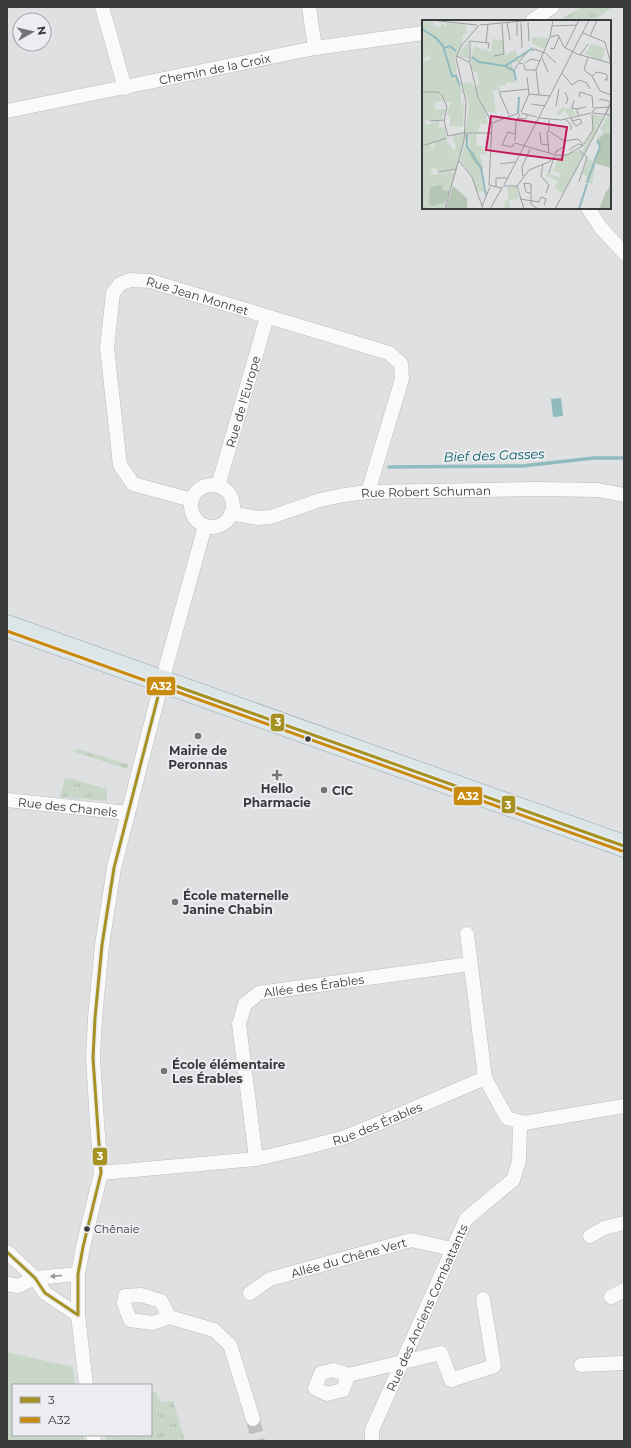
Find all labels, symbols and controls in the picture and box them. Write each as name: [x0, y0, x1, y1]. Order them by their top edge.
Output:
north arrow: [12, 12, 52, 52]
inset map: [422, 20, 611, 209]
text: N: [34, 25, 49, 36]
street label: Chemin de la Croix: [158, 50, 272, 87]
street label: Rue Jean Monnet: [145, 273, 251, 318]
street label: Rue de l'Europe: [222, 354, 263, 449]
water label: Bief des Gasses: [443, 445, 545, 465]
street label: Rue Robert Schuman: [360, 482, 491, 500]
line badge: A32: [146, 676, 176, 696]
text: A32: [149, 679, 172, 693]
line badge: 3: [270, 713, 285, 732]
text: 3: [274, 715, 282, 729]
marker: Mairie de Peronnas: [193, 731, 203, 741]
unlabelled marker: [303, 734, 313, 744]
place label: Mairie de Peronnas: [168, 743, 228, 772]
marker: Hello Pharmacie: [272, 770, 282, 780]
place label: Hello Pharmacie: [243, 781, 311, 810]
place label: CIC: [332, 783, 354, 798]
marker: CIC: [319, 785, 329, 795]
line badge: A32: [453, 786, 483, 806]
text: A32: [456, 789, 479, 803]
street label: Rue des Chanels: [17, 794, 118, 819]
line badge: 3: [501, 795, 516, 814]
text: 3: [504, 798, 512, 812]
place label: École maternelle Janine Chabin: [182, 888, 289, 917]
marker: École maternelle Janine Chabin: [170, 897, 180, 907]
street label: Allée des Érables: [263, 971, 365, 1000]
place label: École élémentaire Les Érables: [172, 1057, 286, 1086]
marker: École élémentaire Les Érables: [159, 1066, 169, 1076]
street label: Rue des Érables: [330, 1098, 424, 1148]
line badge: 3: [92, 1147, 108, 1166]
text: 3: [96, 1149, 104, 1163]
street label: Rue des Anciens Combattants: [383, 1221, 470, 1394]
place label: Chênaie: [94, 1222, 140, 1236]
marker: Chênaie: [82, 1224, 92, 1234]
street label: Allée du Chêne Vert: [289, 1234, 408, 1280]
one-way arrow: [50, 1272, 63, 1279]
legend: [12, 1384, 152, 1436]
text: 3: [48, 1392, 55, 1407]
text: A32: [48, 1412, 70, 1427]

